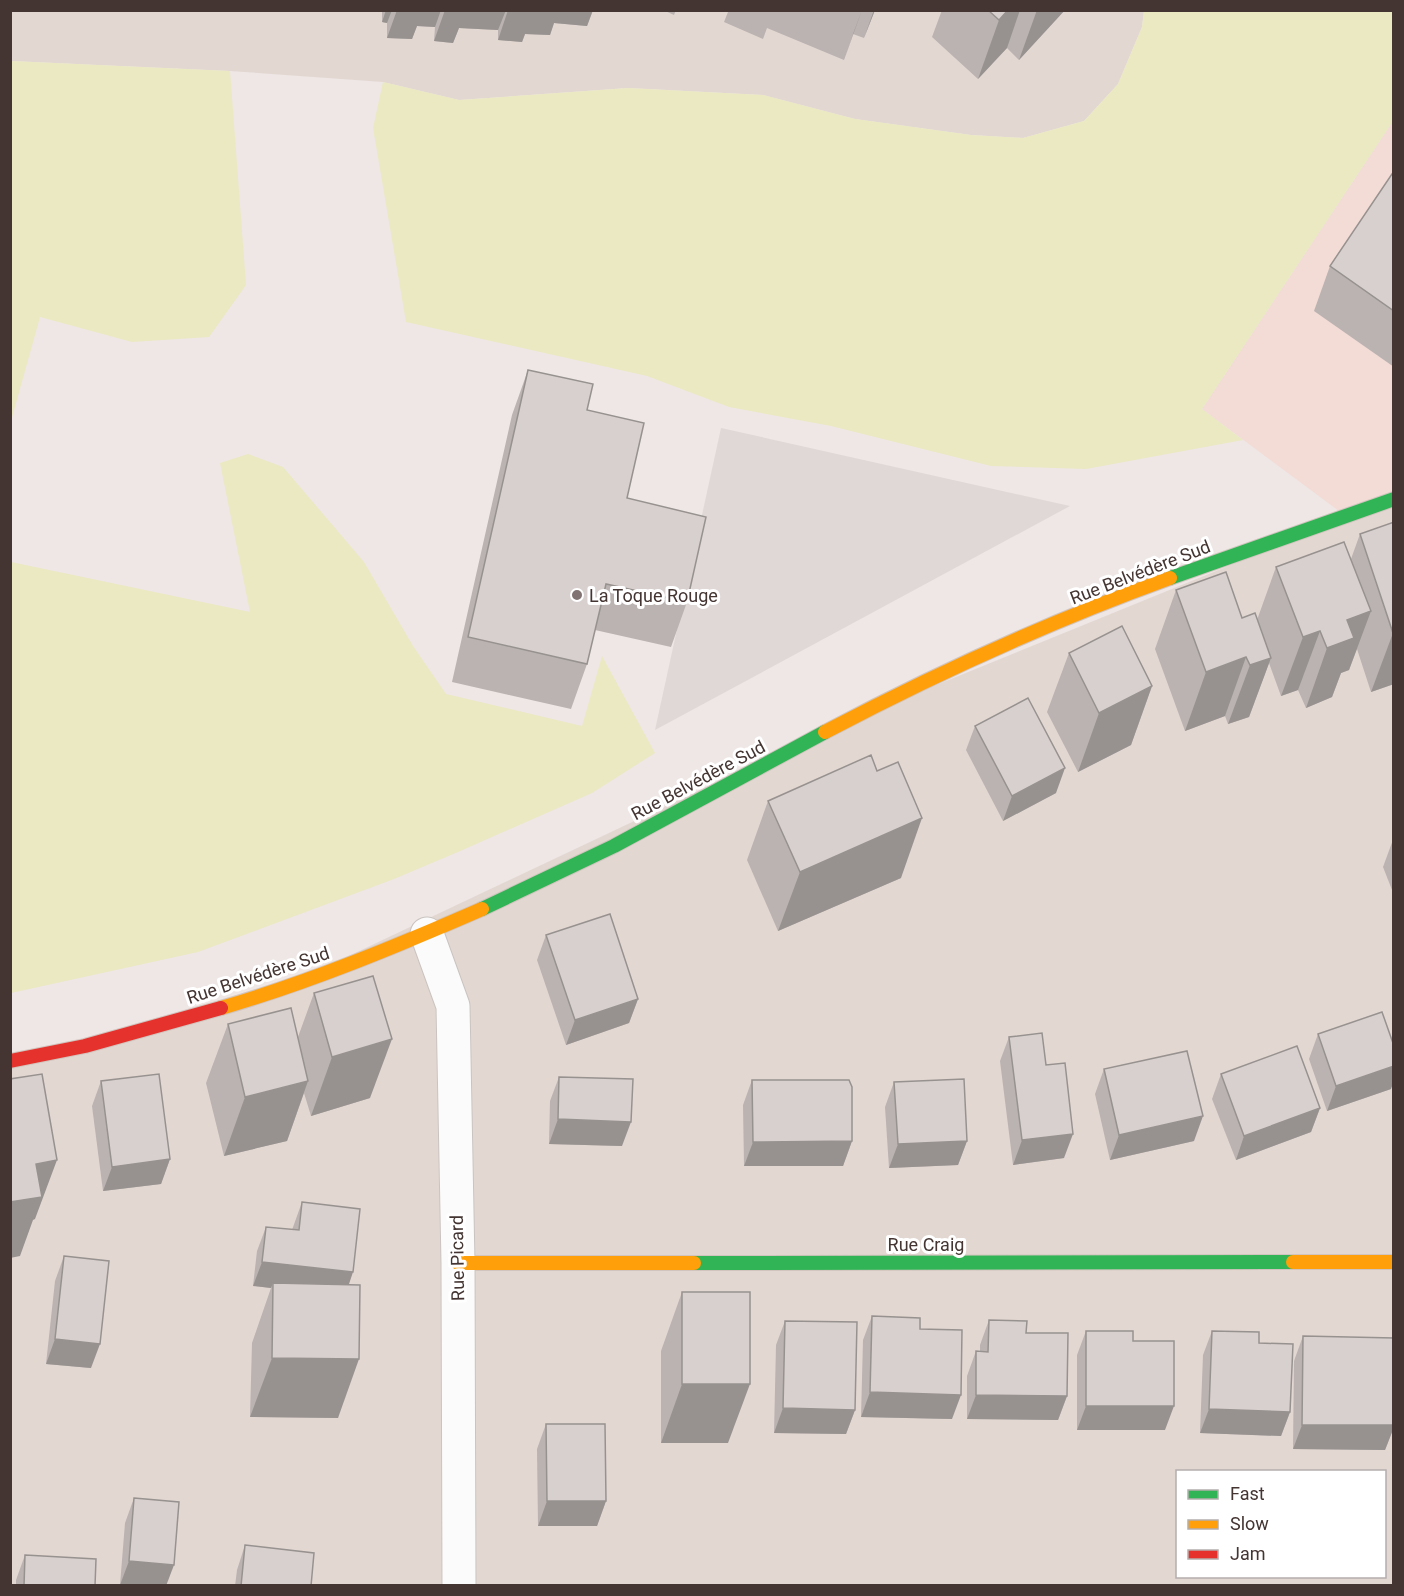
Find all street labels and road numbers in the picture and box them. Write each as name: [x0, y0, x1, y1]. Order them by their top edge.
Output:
street label: Rue Belvédère Sud: [1067, 536, 1213, 608]
street label: Rue Belvédère Sud: [627, 736, 769, 824]
street label: Rue Belvédère Sud: [184, 942, 332, 1008]
street label: Rue Picard: [446, 1215, 468, 1301]
street label: Rue Craig: [888, 1234, 964, 1255]

